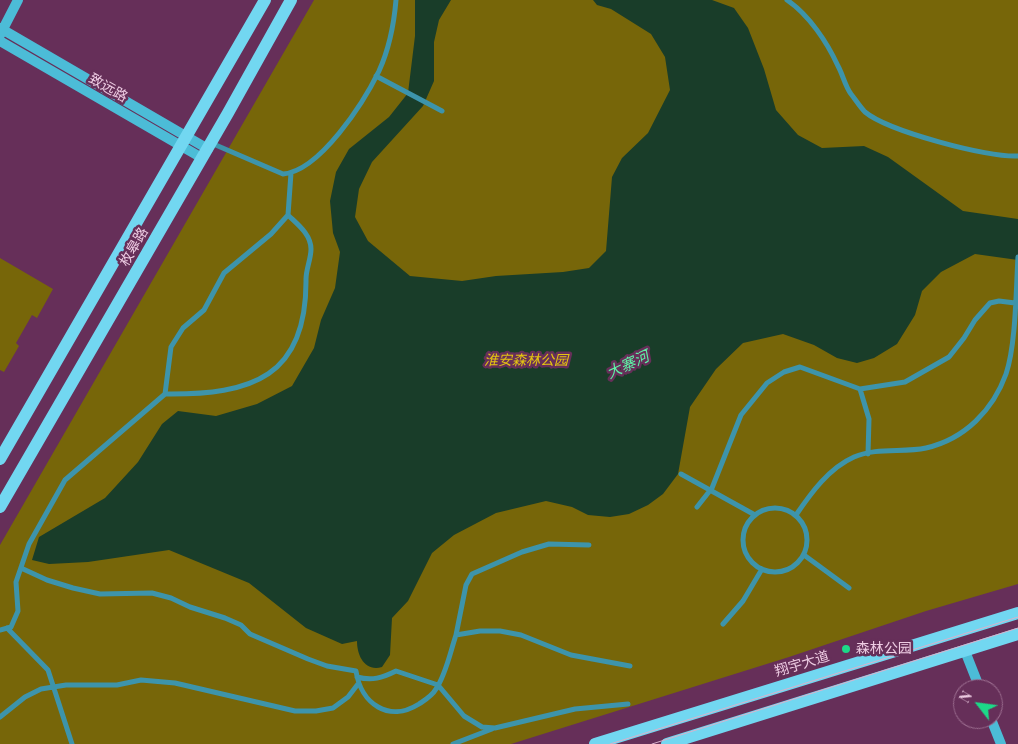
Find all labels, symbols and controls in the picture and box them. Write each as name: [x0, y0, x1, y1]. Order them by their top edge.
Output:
street label: 致远路: [86, 70, 130, 106]
street label: 枚皋路: [116, 225, 152, 269]
water label: 大寨河: [604, 347, 652, 383]
park label: 淮安森林公园: [484, 353, 568, 369]
place label: 森林公园: [856, 641, 912, 657]
marker: 森林公园: [840, 643, 852, 655]
street label: 翔宇大道: [773, 648, 831, 680]
north arrow: [953, 679, 1003, 729]
text: N: [955, 688, 976, 706]

